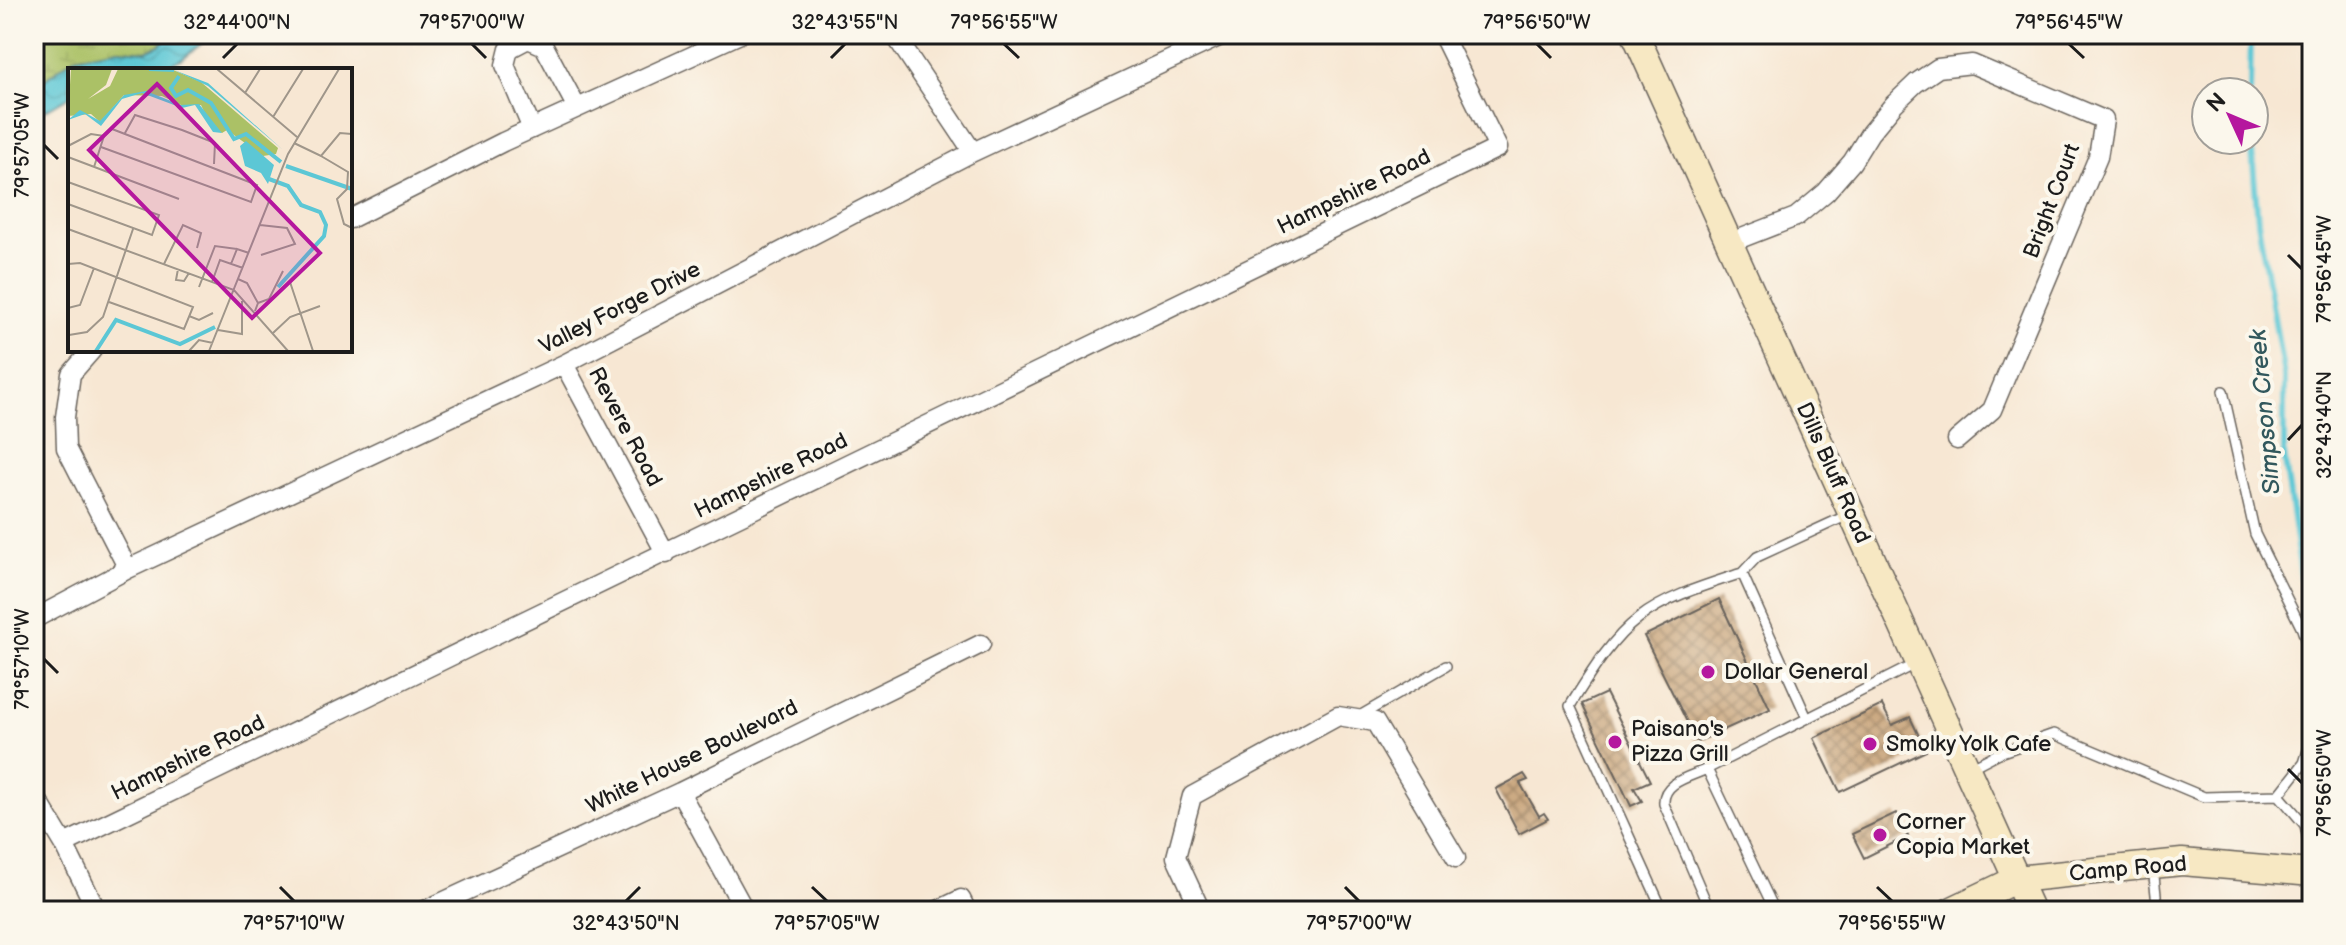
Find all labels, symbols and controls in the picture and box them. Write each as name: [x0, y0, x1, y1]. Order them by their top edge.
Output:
text: 32°44'00"N: [183, 11, 291, 35]
text: 79°57'00"W: [419, 11, 525, 35]
text: 32°43'55"N: [791, 11, 899, 35]
text: 79°56'55"W: [950, 11, 1058, 35]
text: 79°56'50"W: [1483, 11, 1591, 35]
text: 79°56'45"W: [2015, 11, 2123, 35]
inset map: [68, 68, 352, 352]
north arrow: [2190, 76, 2270, 156]
text: N: [2201, 88, 2232, 118]
text: 79°57'05"W: [11, 92, 35, 198]
street label: Bright Court: [2018, 140, 2086, 262]
street label: Hampshire Road: [1273, 143, 1435, 241]
text: 79°56'45"W: [2313, 215, 2337, 323]
street label: Valley Forge Drive: [535, 256, 705, 360]
water label: Simpson Creek: [2243, 327, 2287, 496]
street label: Revere Road: [582, 363, 668, 491]
text: 32°43'40"N: [2313, 371, 2337, 479]
street label: Dills Bluff Road: [1790, 398, 1876, 548]
street label: Hampshire Road: [690, 427, 852, 525]
text: 79°57'10"W: [11, 608, 35, 710]
place label: Dollar General: [1724, 659, 1868, 686]
marker: Dollar General: [1699, 663, 1717, 681]
street label: White House Boulevard: [582, 694, 802, 820]
street label: Hampshire Road: [107, 709, 269, 807]
place label: Paisano's Pizza Grill: [1631, 716, 1729, 768]
text: 79°56'50"W: [2313, 729, 2337, 837]
place label: Smolky Yolk Cafe: [1886, 731, 2051, 758]
marker: Paisano's Pizza Grill: [1606, 733, 1624, 751]
marker: Smolky Yolk Cafe: [1861, 735, 1879, 753]
place label: Corner Copia Market: [1896, 809, 2030, 861]
marker: Corner Copia Market: [1871, 826, 1889, 844]
street label: Camp Road: [2068, 850, 2188, 888]
text: 79°57'10"W: [243, 912, 345, 936]
text: 32°43'50"N: [572, 912, 680, 936]
text: 79°57'05"W: [774, 912, 880, 936]
text: 79°57'00"W: [1306, 912, 1412, 936]
text: 79°56'55"W: [1838, 912, 1946, 936]

